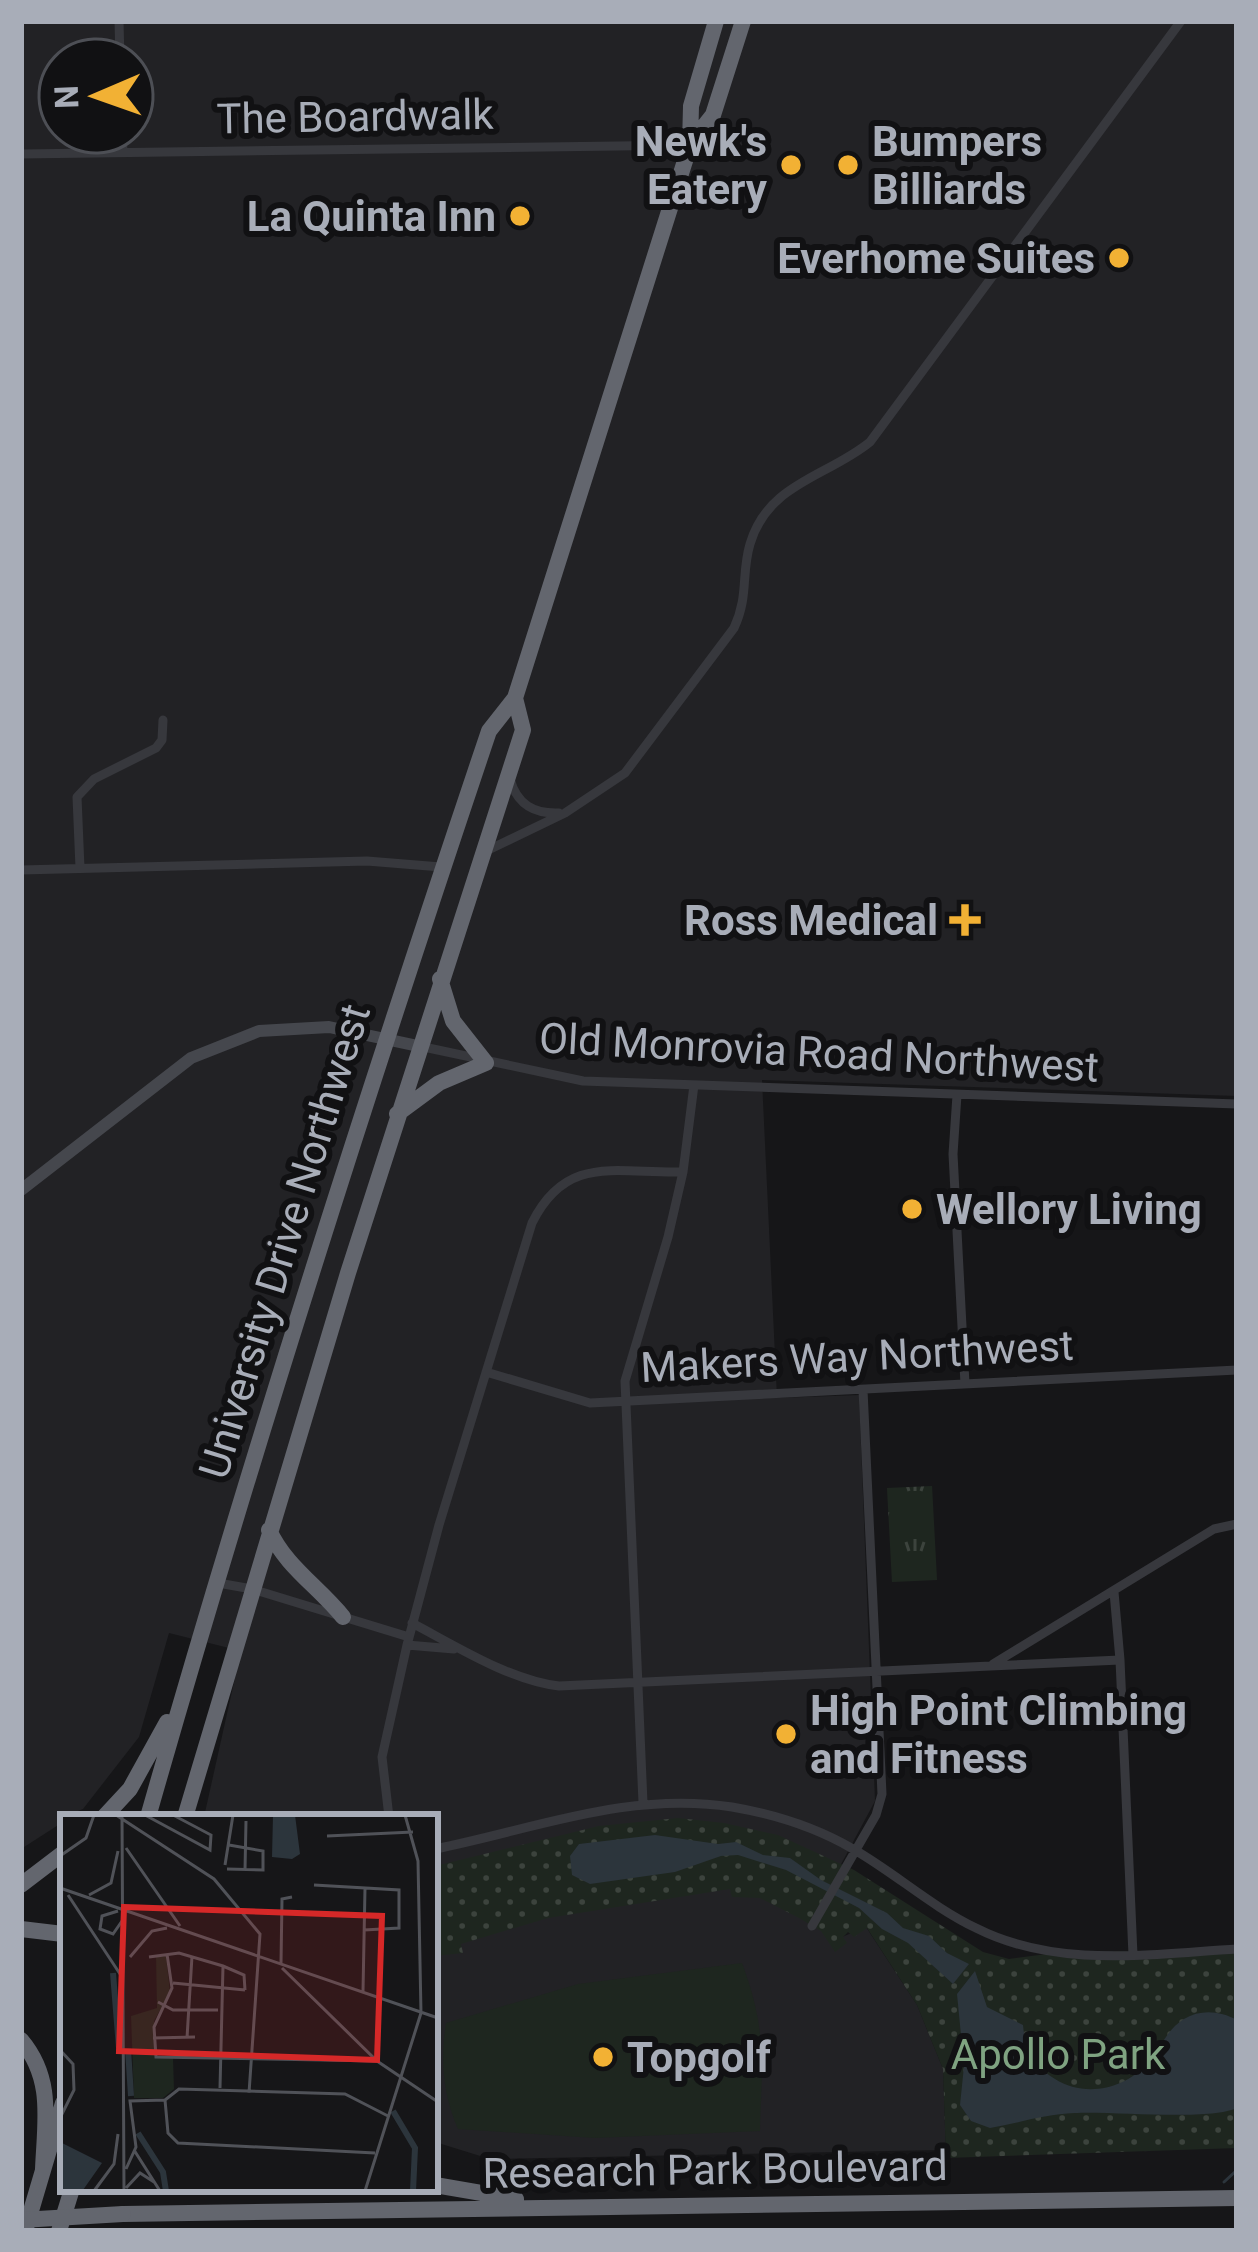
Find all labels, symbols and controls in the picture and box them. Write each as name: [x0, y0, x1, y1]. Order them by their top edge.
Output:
north arrow: [36, 36, 156, 156]
text: N: [47, 85, 86, 109]
street label: The Boardwalk: [216, 90, 495, 143]
place label: Newk's Eatery: [635, 117, 768, 214]
place label: Bumpers Billiards: [872, 117, 1042, 214]
marker: Newk's Eatery: [778, 152, 804, 178]
marker: Bumpers Billiards: [835, 152, 861, 178]
place label: La Quinta Inn: [247, 192, 496, 241]
marker: La Quinta Inn: [507, 203, 533, 229]
place label: Everhome Suites: [777, 234, 1095, 283]
marker: Everhome Suites: [1106, 245, 1132, 271]
place label: Ross Medical: [684, 896, 938, 945]
marker: Ross Medical: [949, 904, 981, 936]
street label: University Drive Northwest: [189, 998, 380, 1484]
street label: Old Monrovia Road Northwest: [538, 1013, 1100, 1092]
place label: Wellory Living: [936, 1185, 1202, 1234]
marker: Wellory Living: [899, 1196, 925, 1222]
street label: Makers Way Northwest: [639, 1321, 1075, 1392]
place label: High Point Climbing and Fitness: [810, 1686, 1187, 1783]
marker: High Point Climbing and Fitness: [773, 1721, 799, 1747]
inset map: [60, 1814, 438, 2192]
park label: Apollo Park: [951, 2030, 1166, 2079]
place label: Topgolf: [627, 2033, 772, 2082]
marker: Topgolf: [590, 2044, 616, 2070]
street label: Research Park Boulevard: [482, 2141, 948, 2198]

